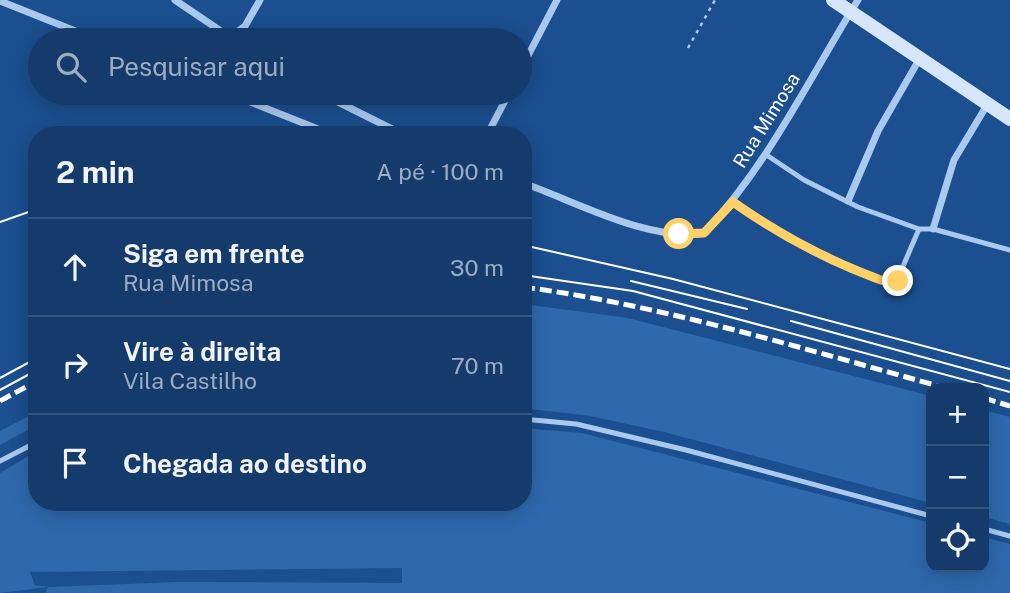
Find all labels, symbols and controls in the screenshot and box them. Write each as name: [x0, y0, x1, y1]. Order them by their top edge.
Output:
search box: [28, 28, 532, 105]
icon: search: [52, 48, 90, 86]
text: Pesquisar aqui: [108, 51, 285, 82]
street label: Rua Mimosa: [728, 68, 804, 172]
text: 2 min: [56, 154, 135, 190]
text: A pé · 100 m: [376, 158, 504, 185]
route start: [663, 218, 694, 249]
text: Siga em frente: [123, 238, 305, 269]
icon: ahead: [56, 248, 94, 286]
text: 30 m: [450, 254, 504, 281]
route end: [882, 265, 913, 296]
text: Rua Mimosa: [123, 269, 253, 296]
text: Vire à direita: [123, 336, 281, 367]
icon: right: [56, 346, 94, 384]
text: 70 m: [451, 352, 504, 379]
text: Vila Castilho: [123, 367, 257, 394]
map controls: [926, 383, 989, 572]
button: +: [926, 383, 989, 446]
icon: arrive: [56, 444, 94, 482]
button: −: [926, 446, 989, 509]
text: Chegada ao destino: [123, 448, 367, 479]
button: locate: [926, 509, 989, 572]

